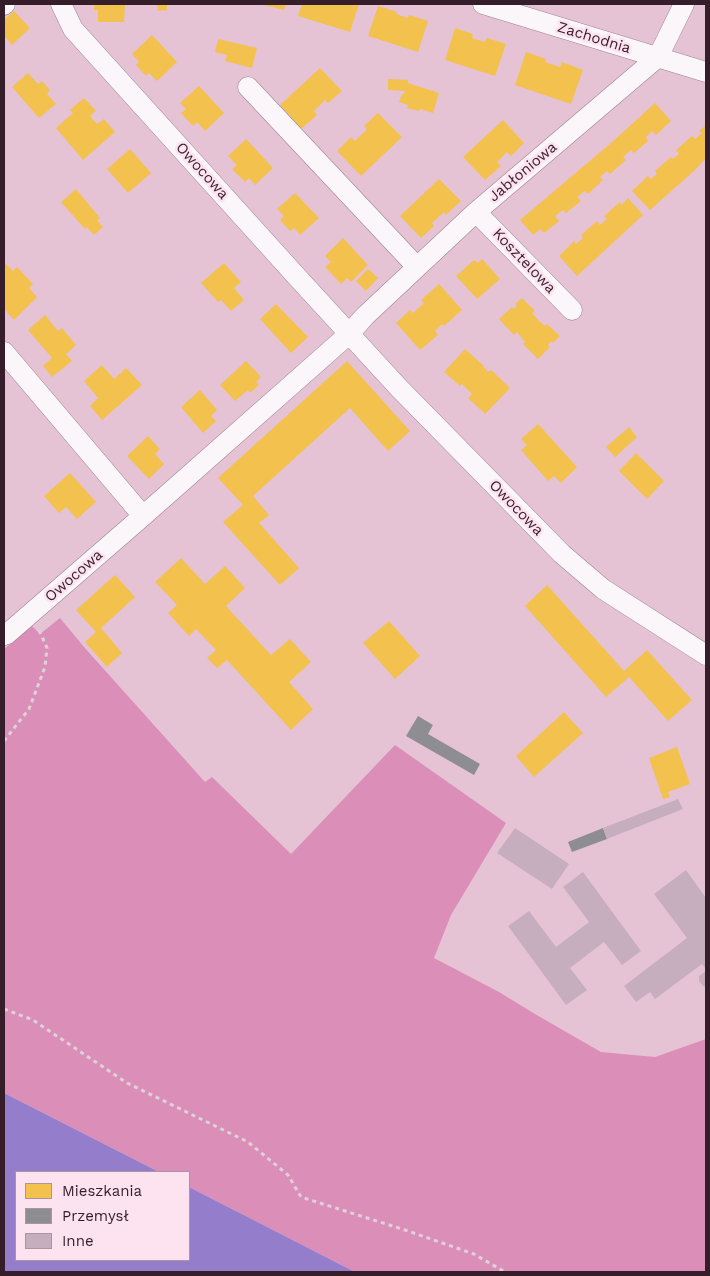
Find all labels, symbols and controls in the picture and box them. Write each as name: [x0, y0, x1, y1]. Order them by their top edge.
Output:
street label: Zachodnia: [555, 18, 633, 58]
street label: Jabłoniowa: [485, 138, 561, 206]
street label: Owocowa: [172, 139, 232, 203]
street label: Kosztelowa: [489, 225, 559, 297]
street label: Owocowa: [485, 476, 547, 540]
street label: Owocowa: [42, 546, 106, 606]
legend: [15, 1171, 190, 1261]
text: Mieszkania: [62, 1182, 142, 1200]
text: Przemysł: [62, 1207, 129, 1225]
text: Inne: [62, 1232, 94, 1250]

